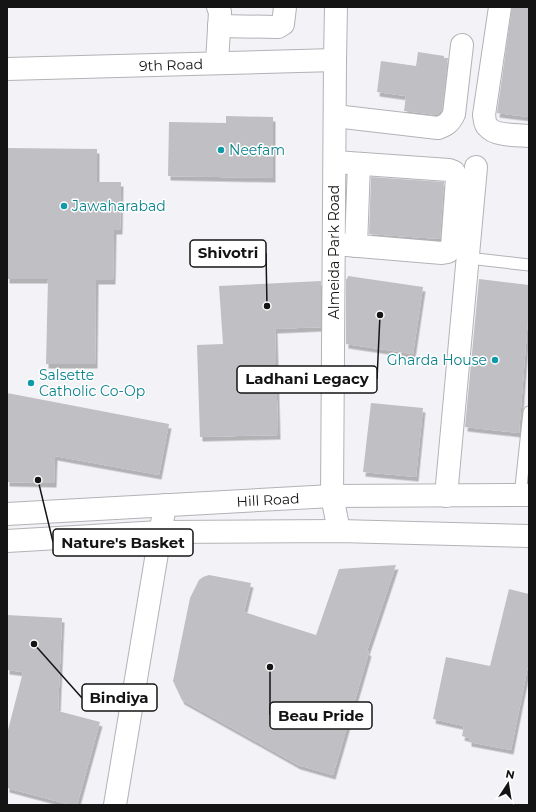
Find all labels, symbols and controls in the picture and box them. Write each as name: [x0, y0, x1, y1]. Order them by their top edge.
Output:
street label: 9th Road: [139, 55, 203, 75]
place label: Neefam: [229, 141, 285, 159]
marker: Neefam: [216, 145, 226, 155]
street label: Almeida Park Road: [325, 185, 343, 319]
place label: Jawaharabad: [71, 197, 166, 215]
marker: Jawaharabad: [59, 201, 69, 211]
callout: Shivotri: [190, 240, 266, 267]
text: Shivotri: [198, 243, 258, 262]
place label: Gharda House: [387, 351, 487, 369]
marker: Gharda House: [490, 355, 500, 365]
place label: Salsette Catholic Co-Op: [39, 366, 145, 400]
callout: Ladhani Legacy: [237, 366, 377, 393]
text: Ladhani Legacy: [245, 369, 370, 388]
marker: Salsette Catholic Co-Op: [26, 378, 36, 388]
street label: Hill Road: [236, 489, 300, 511]
callout: Nature's Basket: [53, 529, 193, 556]
text: Nature's Basket: [61, 533, 185, 552]
callout: Bindiya: [82, 684, 157, 711]
text: Bindiya: [89, 688, 149, 707]
callout: Beau Pride: [270, 702, 372, 729]
text: Beau Pride: [278, 706, 364, 725]
north arrow: [488, 764, 528, 804]
text: N: [504, 766, 516, 782]

